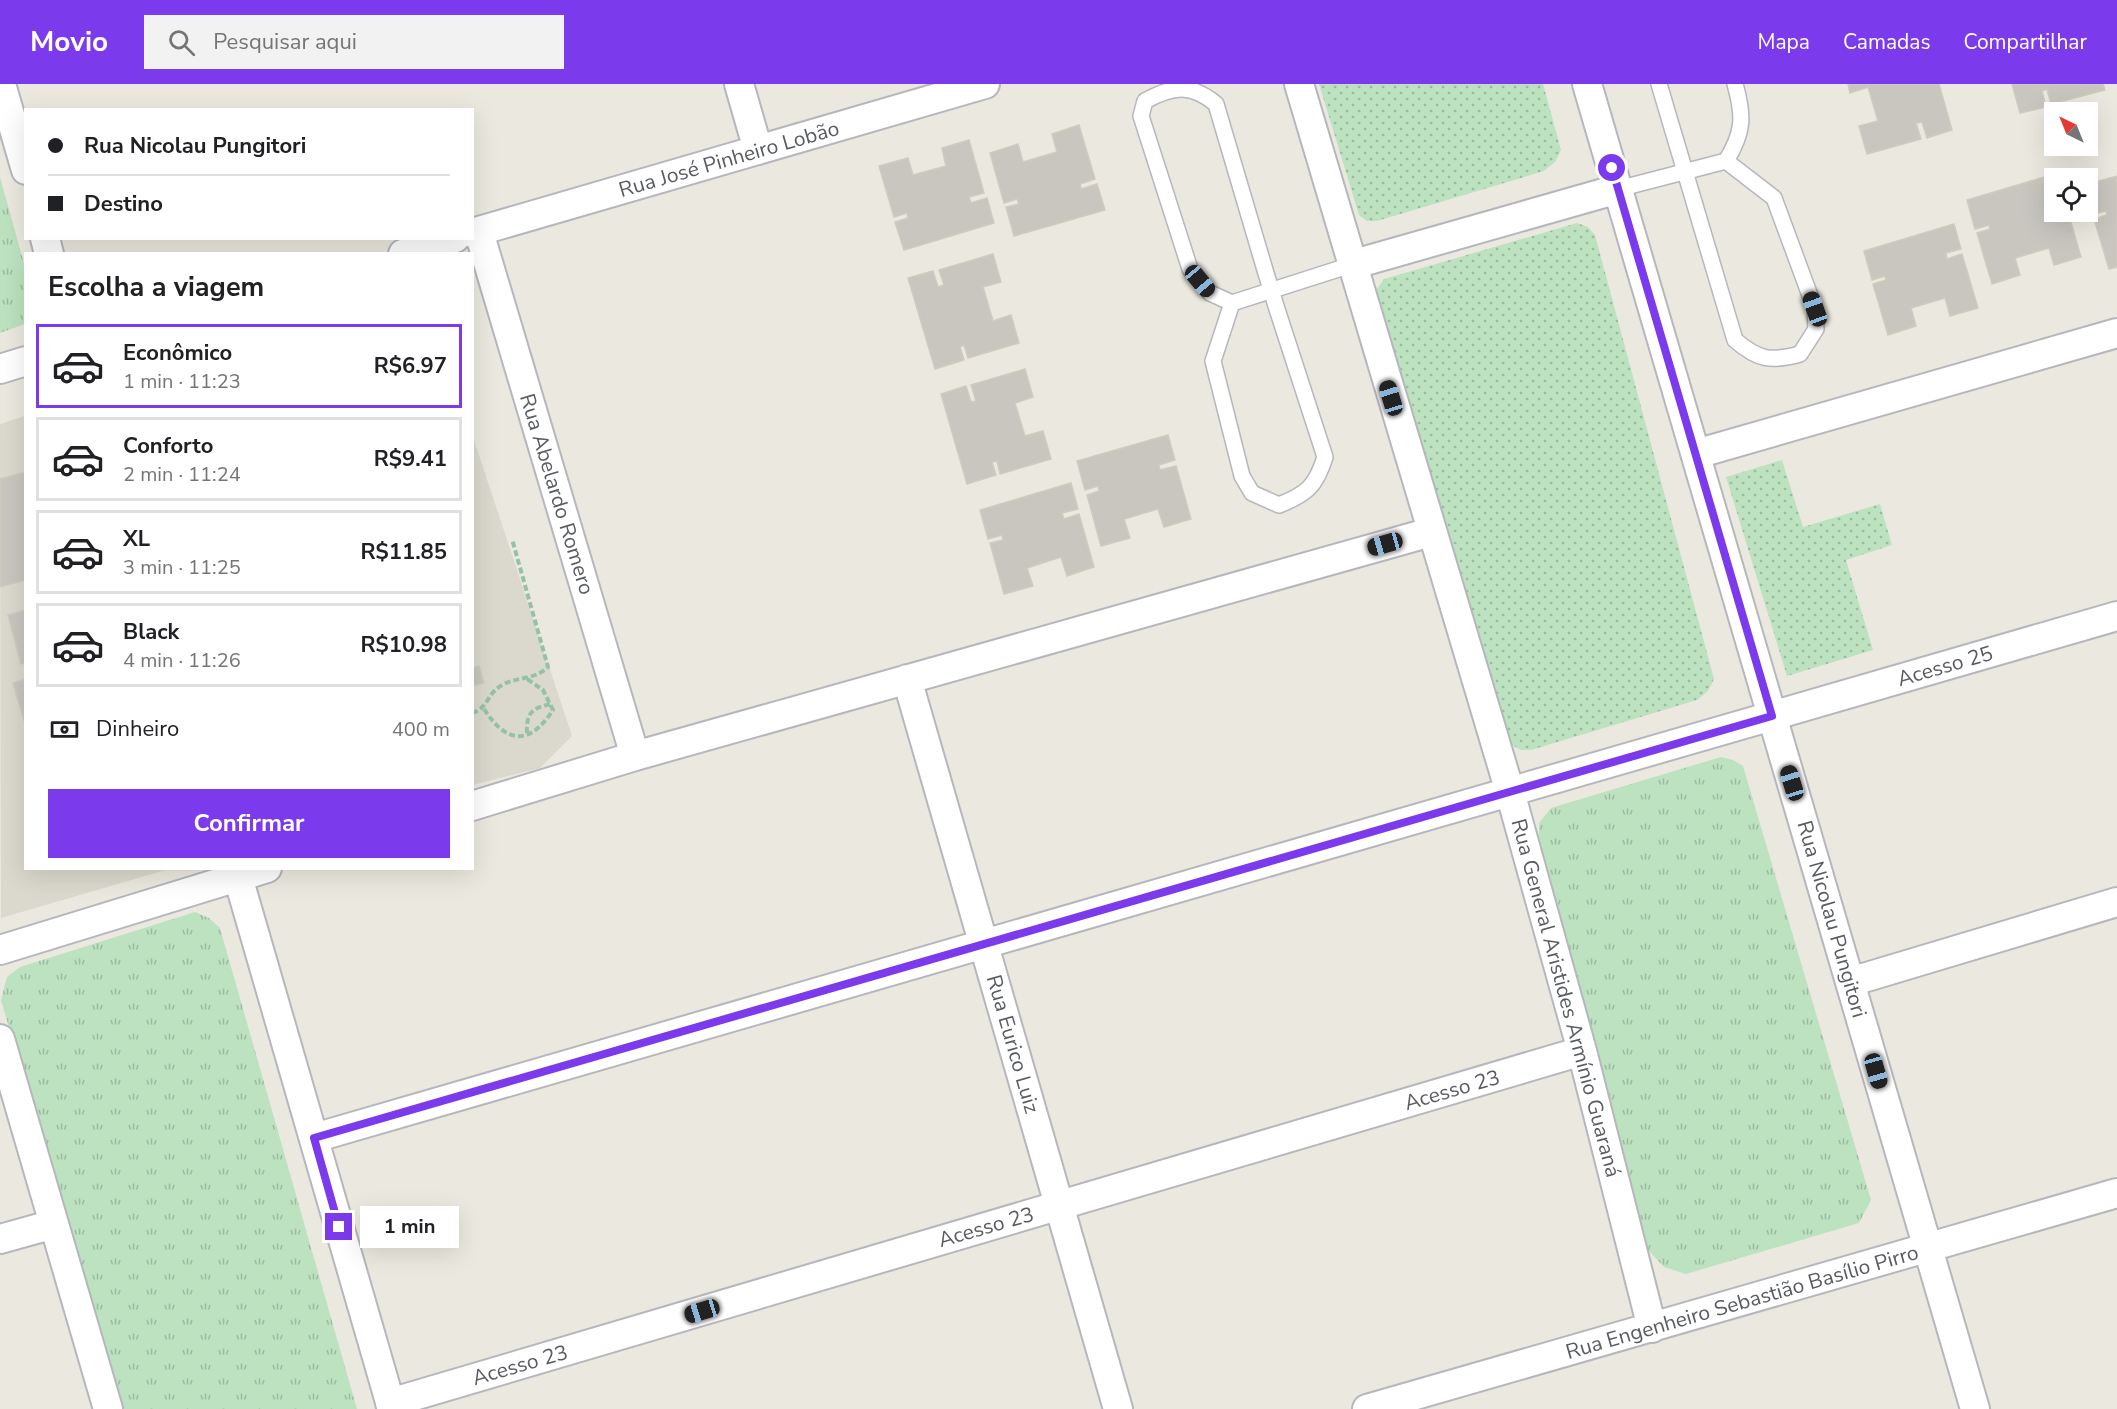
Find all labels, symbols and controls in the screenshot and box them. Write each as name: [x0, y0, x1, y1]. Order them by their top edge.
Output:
search box: [144, 15, 564, 69]
text: Movio: [30, 23, 108, 61]
icon: search: [165, 26, 198, 59]
text: Pesquisar aqui: [213, 27, 357, 57]
text: Mapa: [1758, 28, 1810, 56]
text: Camadas: [1843, 28, 1930, 56]
text: Compartilhar: [1963, 28, 2087, 56]
north arrow: [2044, 102, 2098, 156]
map controls: [2044, 102, 2098, 222]
street label: Rua José Pinheiro Lobão: [616, 114, 842, 204]
text: Rua Nicolau Pungitori: [84, 131, 306, 161]
route start: [1598, 154, 1625, 181]
button: locate: [2044, 168, 2098, 222]
text: Destino: [84, 189, 163, 219]
car: [1182, 261, 1218, 301]
text: Escolha a viagem: [48, 269, 264, 306]
car: [1800, 289, 1830, 329]
text: Econômico: [123, 338, 232, 368]
icon: car: [51, 339, 105, 393]
text: R$6.97: [374, 351, 447, 381]
text: 1 min · 11:23: [123, 368, 241, 395]
car: [1377, 378, 1405, 418]
street label: Rua Abelardo Romero: [513, 390, 601, 598]
text: Conforto: [123, 431, 213, 461]
icon: car: [51, 432, 105, 486]
text: R$9.41: [374, 444, 447, 474]
text: 2 min · 11:24: [123, 461, 241, 488]
text: XL: [123, 524, 150, 554]
icon: car: [51, 525, 105, 579]
car: [1365, 530, 1405, 558]
text: R$11.85: [360, 537, 447, 567]
text: 3 min · 11:25: [123, 554, 241, 581]
text: Black: [123, 617, 179, 647]
icon: car: [51, 618, 105, 672]
text: R$10.98: [360, 630, 447, 660]
street label: Acesso 25: [1894, 639, 1996, 693]
text: 4 min · 11:26: [123, 647, 241, 674]
icon: cash: [48, 713, 81, 746]
text: Dinheiro: [96, 714, 179, 744]
text: 400 m: [392, 716, 450, 743]
car: [1778, 763, 1806, 803]
button: Confirmar: [48, 789, 450, 858]
street label: Rua General Aristides Armínio Guaraná: [1505, 816, 1627, 1180]
street label: Rua Nicolau Pungitori: [1790, 817, 1874, 1021]
street label: Rua Eurico Luiz: [980, 971, 1046, 1117]
car: [1862, 1051, 1890, 1091]
street label: Acesso 23: [1401, 1063, 1503, 1117]
street label: Acesso 23: [935, 1200, 1037, 1254]
callout: 1 min: [360, 1206, 459, 1248]
route end: [325, 1213, 352, 1240]
text: 1 min: [384, 1213, 435, 1240]
street label: Rua Engenheiro Sebastião Basílio Pirro: [1562, 1238, 1922, 1366]
car: [682, 1297, 722, 1325]
street label: Acesso 23: [469, 1338, 571, 1392]

